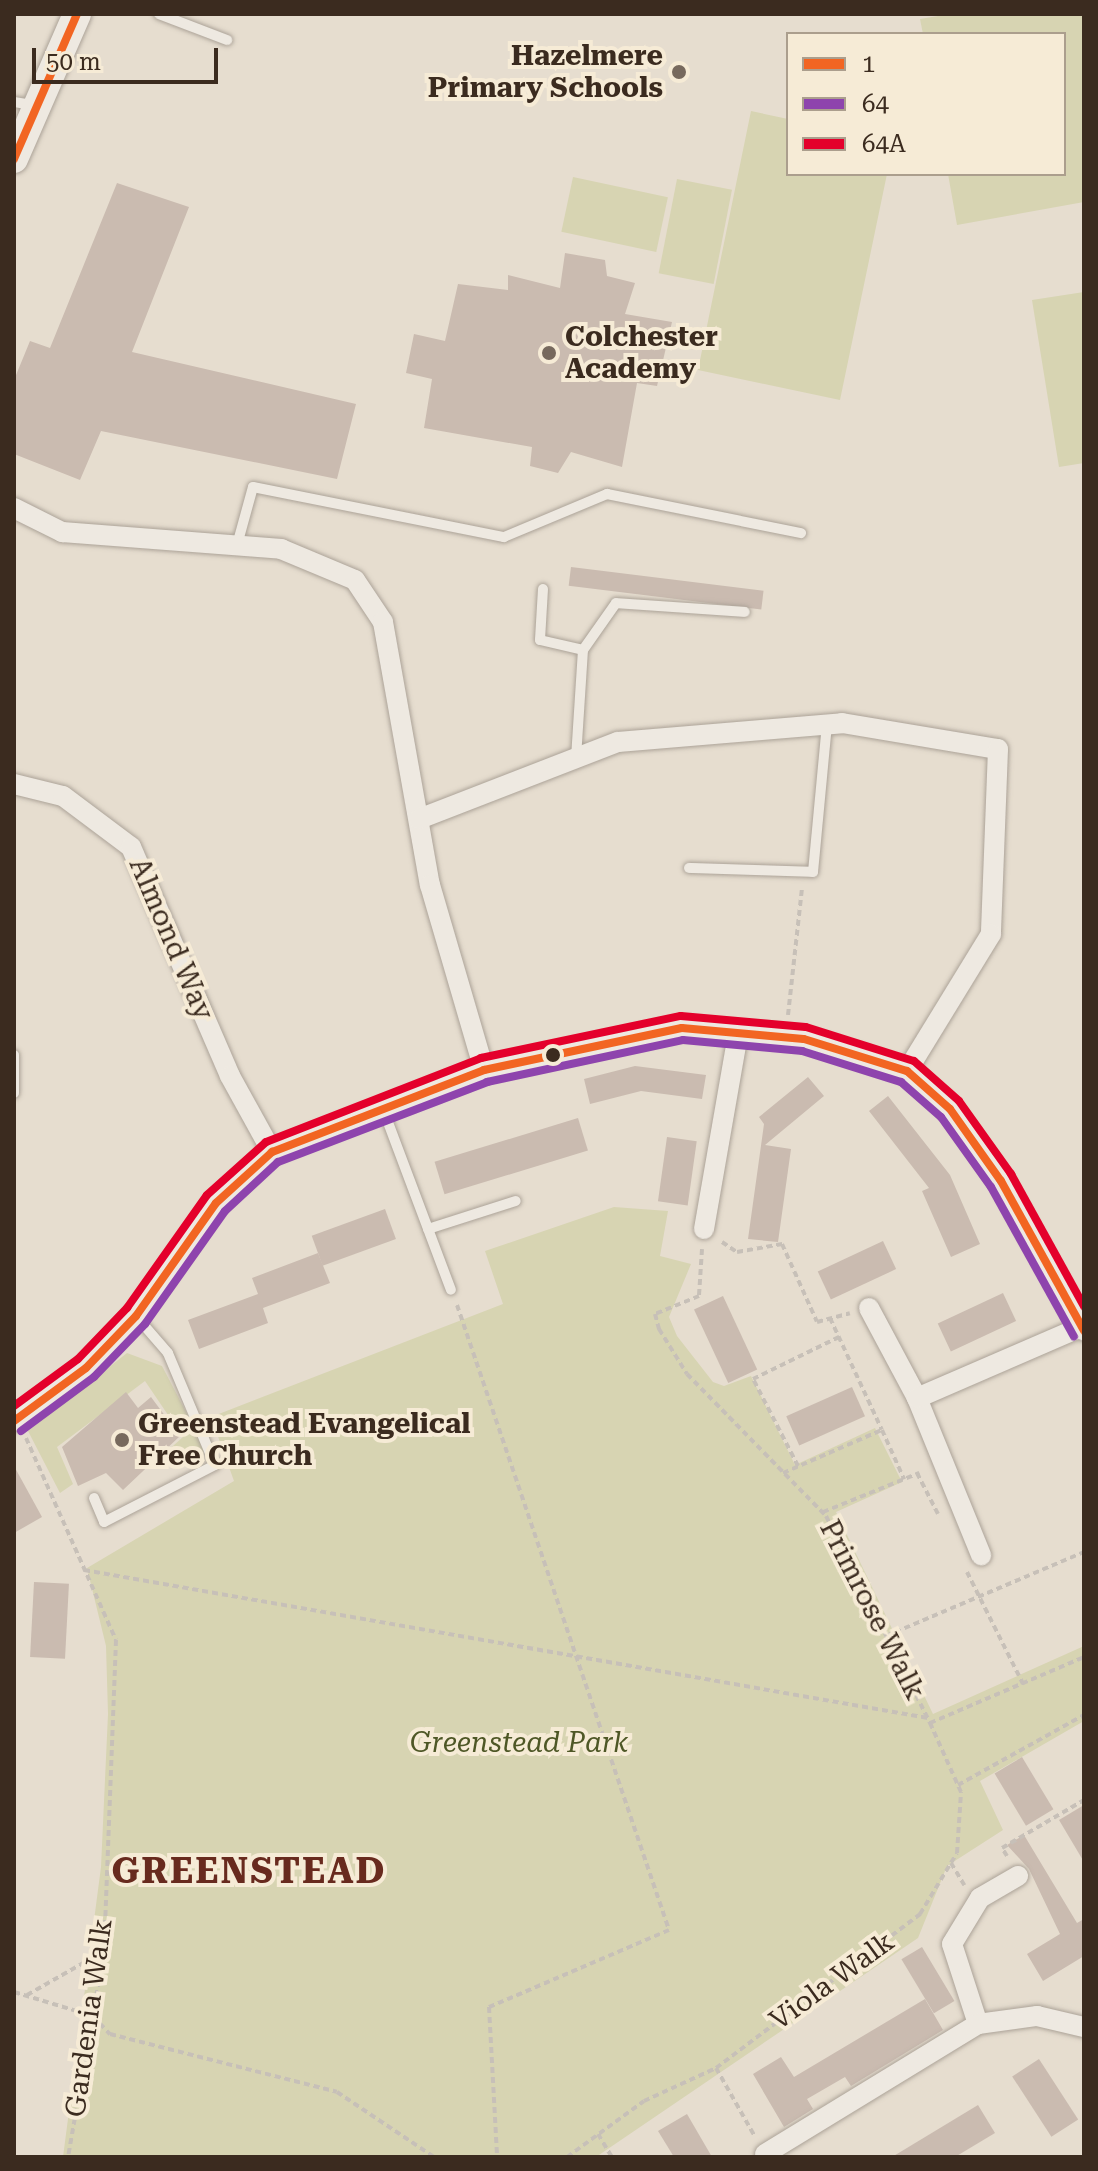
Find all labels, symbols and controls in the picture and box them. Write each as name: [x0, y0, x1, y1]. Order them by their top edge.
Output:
scale bar: [36, 32, 222, 82]
legend: [786, 32, 1066, 176]
place label: Hazelmere Primary Schools: [428, 39, 663, 105]
text: 50 m: [46, 48, 101, 76]
text: 1: [862, 50, 875, 78]
marker: Hazelmere Primary Schools: [670, 63, 688, 81]
text: 64: [862, 90, 889, 118]
text: 64A: [862, 130, 906, 158]
place label: Colchester Academy: [565, 320, 718, 386]
marker: Colchester Academy: [540, 344, 558, 362]
street label: Almond Way: [122, 853, 220, 1025]
unlabelled marker: [545, 1047, 561, 1063]
place label: Greenstead Evangelical Free Church: [138, 1407, 471, 1473]
marker: Greenstead Evangelical Free Church: [113, 1431, 131, 1449]
street label: Primrose Walk: [812, 1515, 932, 1705]
park label: Greenstead Park: [410, 1726, 628, 1760]
district label: GREENSTEAD: [111, 1850, 387, 1894]
street label: Gardenia Walk: [58, 1917, 120, 2119]
street label: Viola Walk: [763, 1925, 901, 2037]

